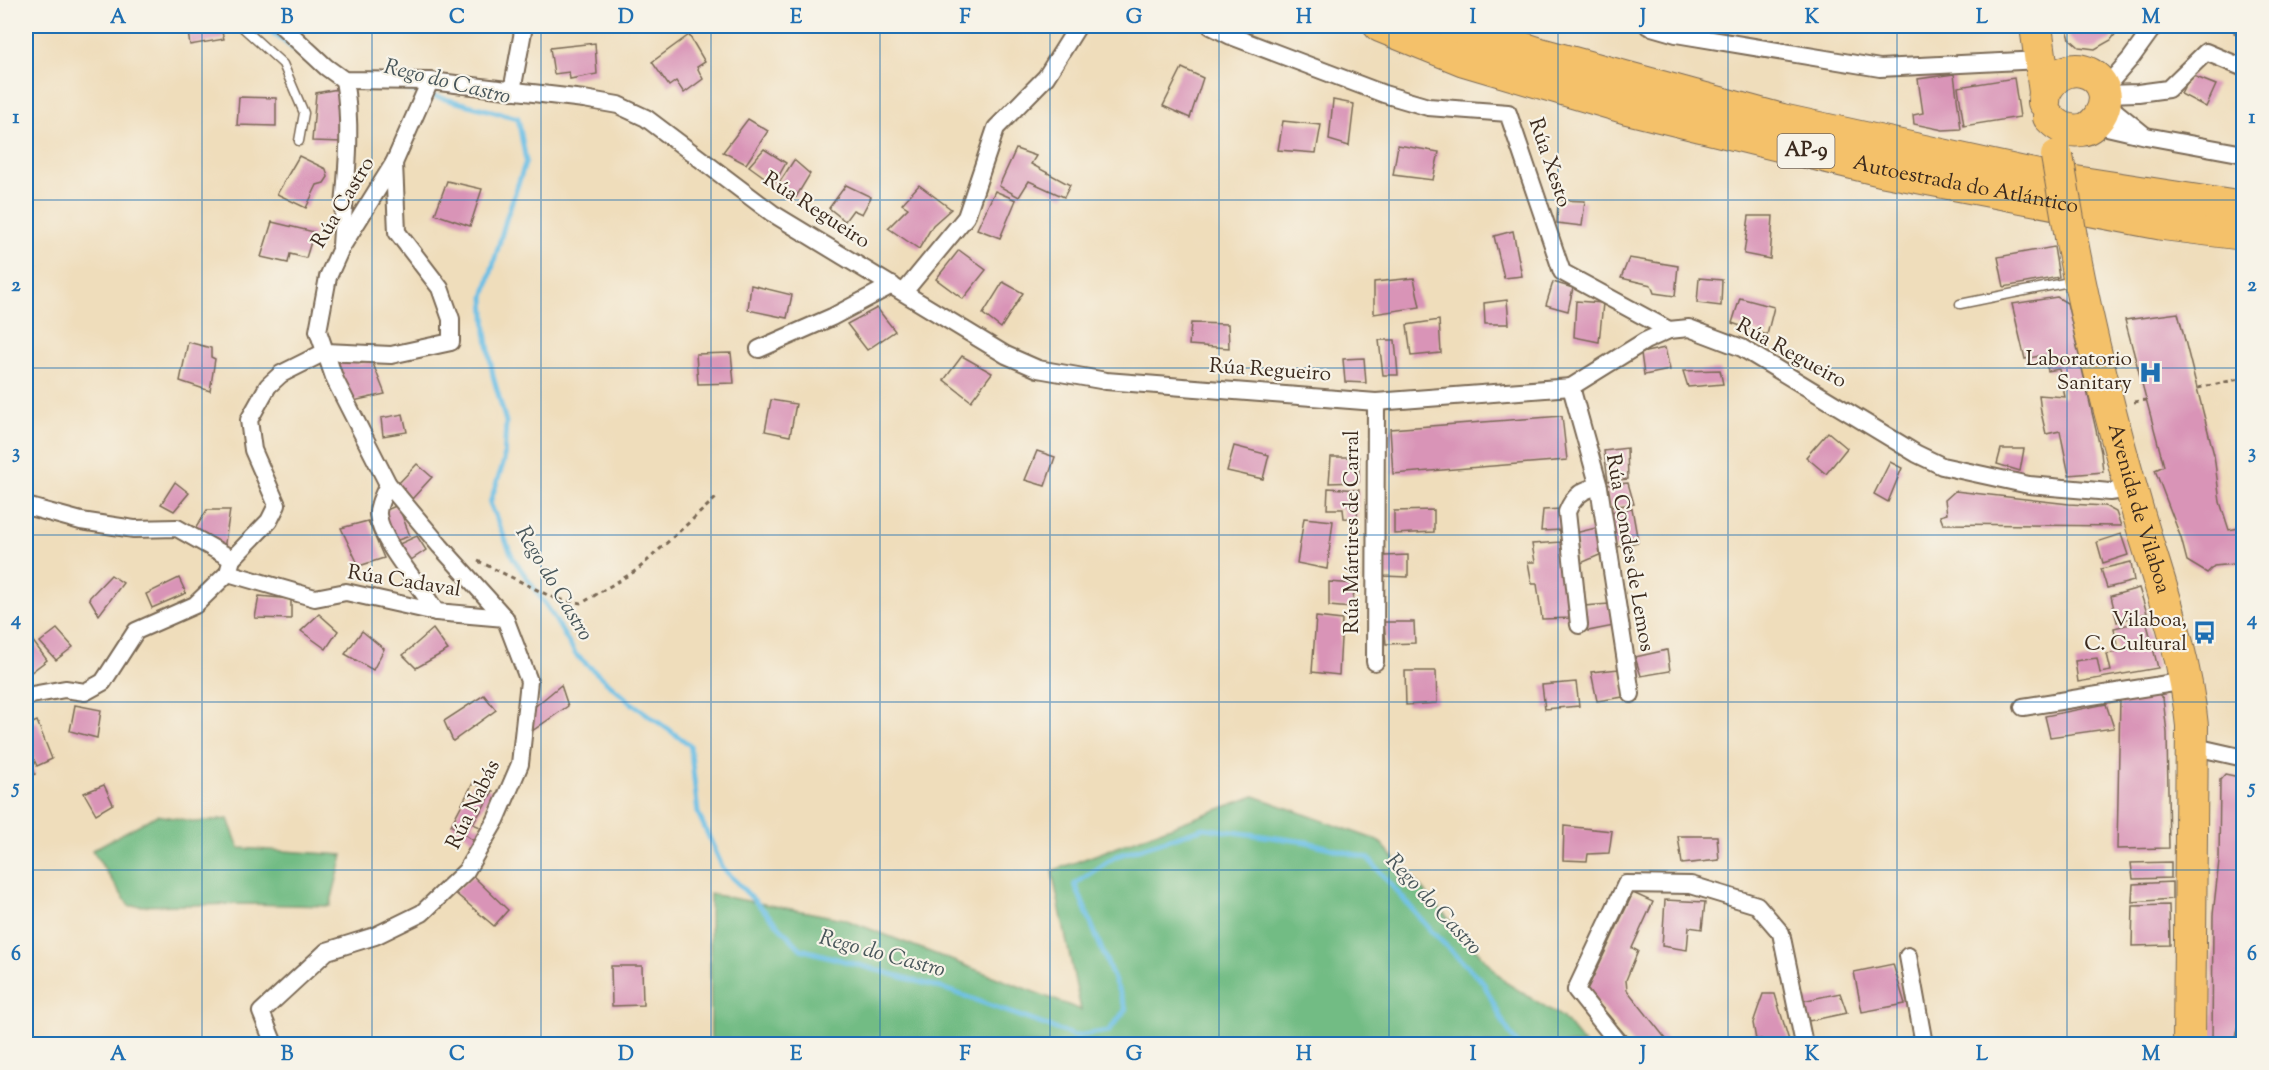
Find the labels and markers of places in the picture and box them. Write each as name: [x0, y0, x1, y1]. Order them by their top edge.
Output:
place label: Laboratorio Sanitary: [2026, 345, 2133, 399]
hospital icon: Laboratorio Sanitary: [2137, 359, 2163, 385]
place label: Vilaboa, C. Cultural: [2084, 606, 2187, 660]
bus stop icon: Vilaboa, C. Cultural: [2192, 620, 2218, 646]

